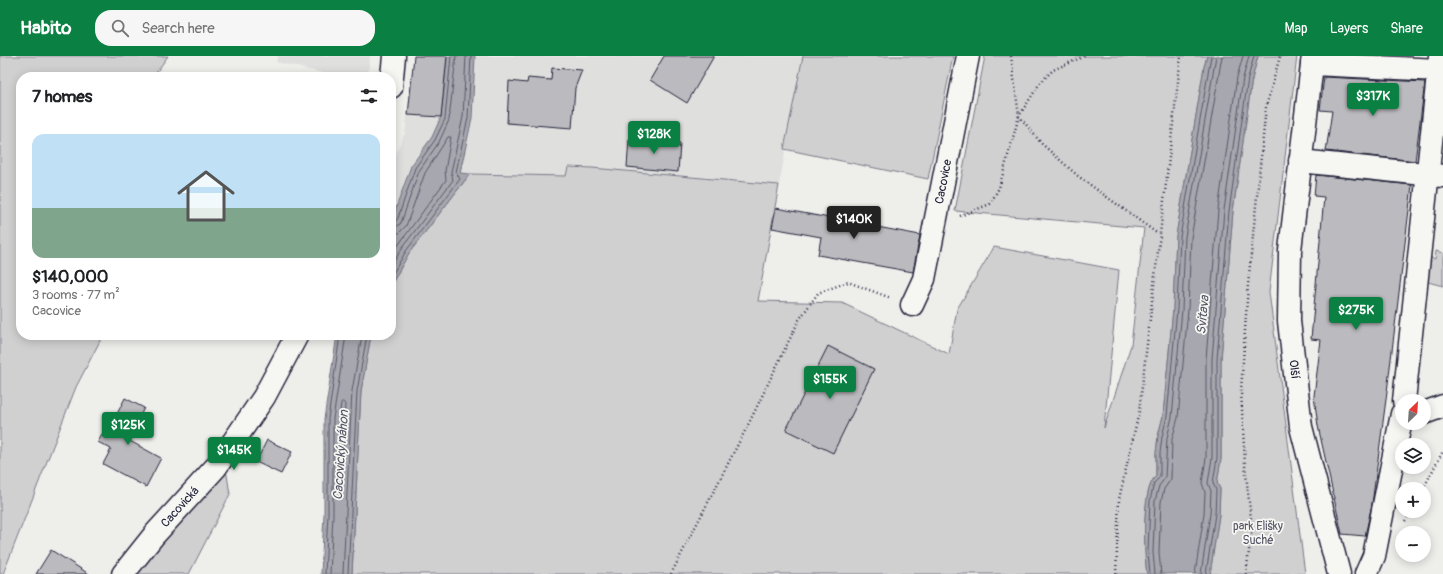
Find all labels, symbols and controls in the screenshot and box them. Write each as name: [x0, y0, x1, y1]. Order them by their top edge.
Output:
search box: [95, 10, 375, 46]
text: Habito: [20, 16, 71, 40]
icon: search: [109, 17, 131, 39]
text: Search here: [141, 19, 215, 38]
text: Map: [1285, 20, 1308, 37]
text: Layers: [1330, 20, 1368, 37]
text: Share: [1390, 20, 1423, 37]
pin: $317K: [1345, 83, 1401, 117]
icon: filters: [358, 85, 380, 107]
text: 7 homes: [32, 86, 92, 107]
text: $317K: [1356, 88, 1390, 104]
pin: $128K: [626, 121, 682, 155]
text: $128K: [637, 126, 671, 142]
street label: Cacovice: [932, 158, 955, 205]
icon: home: [170, 160, 242, 232]
pin: $140K: [826, 206, 882, 240]
text: $140K: [836, 211, 872, 227]
text: $140,000: [32, 266, 108, 287]
text: 3 rooms · 77 m²: [32, 287, 120, 303]
water label: Svitava: [1193, 294, 1213, 335]
pin: $275K: [1328, 297, 1384, 331]
text: $275K: [1338, 302, 1374, 318]
text: Cacovice: [32, 303, 81, 319]
street label: Olší: [1286, 359, 1303, 380]
pin: $155K: [802, 366, 858, 400]
text: $155K: [813, 371, 847, 387]
north arrow: [1395, 394, 1431, 430]
map controls: [1395, 394, 1431, 562]
water label: Cacovický náhon: [330, 409, 352, 500]
pin: $125K: [100, 412, 156, 446]
text: $125K: [111, 417, 145, 433]
pin: $145K: [206, 437, 262, 471]
button: layers: [1395, 438, 1431, 474]
text: $145K: [217, 442, 251, 458]
button: +: [1395, 482, 1431, 518]
street label: Cacovická: [157, 483, 202, 530]
park label: park Elišky Suché: [1233, 519, 1283, 548]
button: −: [1395, 526, 1431, 562]

